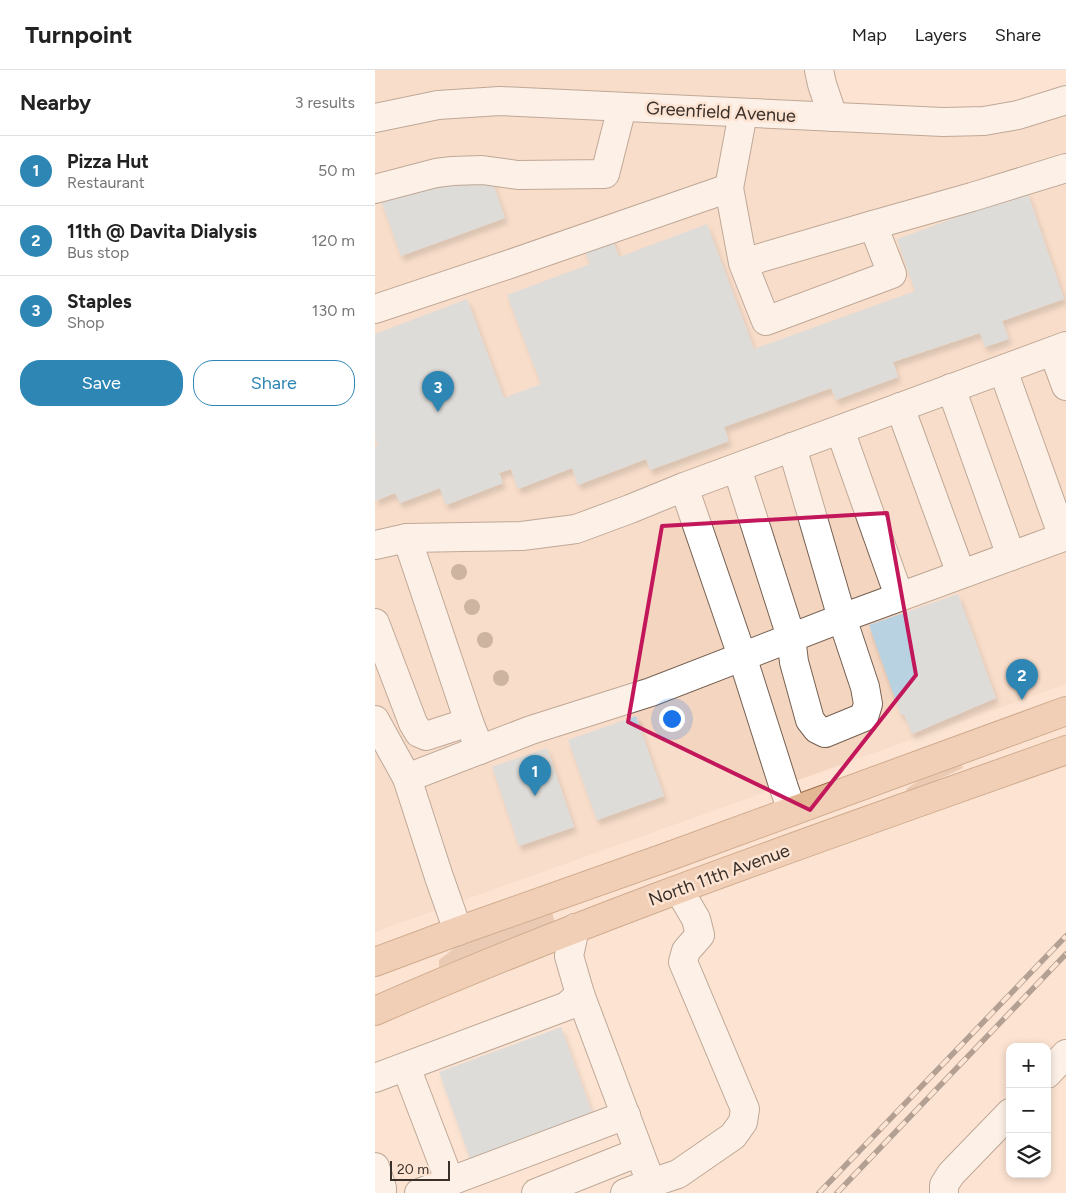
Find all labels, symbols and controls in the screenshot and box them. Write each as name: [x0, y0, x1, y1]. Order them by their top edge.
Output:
text: Turnpoint: [25, 20, 132, 49]
text: Map: [852, 24, 887, 46]
text: Layers: [915, 24, 967, 46]
text: Share: [995, 24, 1041, 46]
text: Nearby: [20, 90, 91, 115]
text: 3 results: [295, 93, 355, 112]
street label: Greenfield Avenue: [646, 97, 797, 127]
text: Pizza Hut: [67, 150, 149, 173]
text: 1: [33, 161, 39, 180]
text: 50 m: [318, 161, 355, 180]
text: Restaurant: [67, 173, 145, 192]
text: 11th @ Davita Dialysis: [67, 220, 257, 243]
text: 2: [31, 231, 41, 250]
text: 120 m: [312, 231, 355, 250]
text: Bus stop: [67, 243, 129, 262]
text: Staples: [67, 290, 132, 313]
text: 3: [32, 301, 40, 320]
text: 130 m: [312, 301, 355, 320]
text: Shop: [67, 313, 105, 332]
button: Save: [20, 360, 183, 406]
button: Share: [193, 360, 355, 406]
pin: 3: [422, 371, 454, 412]
pin: 2: [1006, 659, 1038, 700]
your location: [659, 706, 685, 732]
pin: 1: [519, 755, 551, 796]
street label: North 11th Avenue: [645, 839, 793, 911]
map controls: [1006, 1043, 1051, 1178]
button: +: [1006, 1043, 1051, 1088]
button: −: [1006, 1088, 1051, 1133]
button: layers: [1006, 1133, 1051, 1178]
scale bar: [390, 1158, 450, 1181]
text: 20 m: [397, 1161, 429, 1178]

